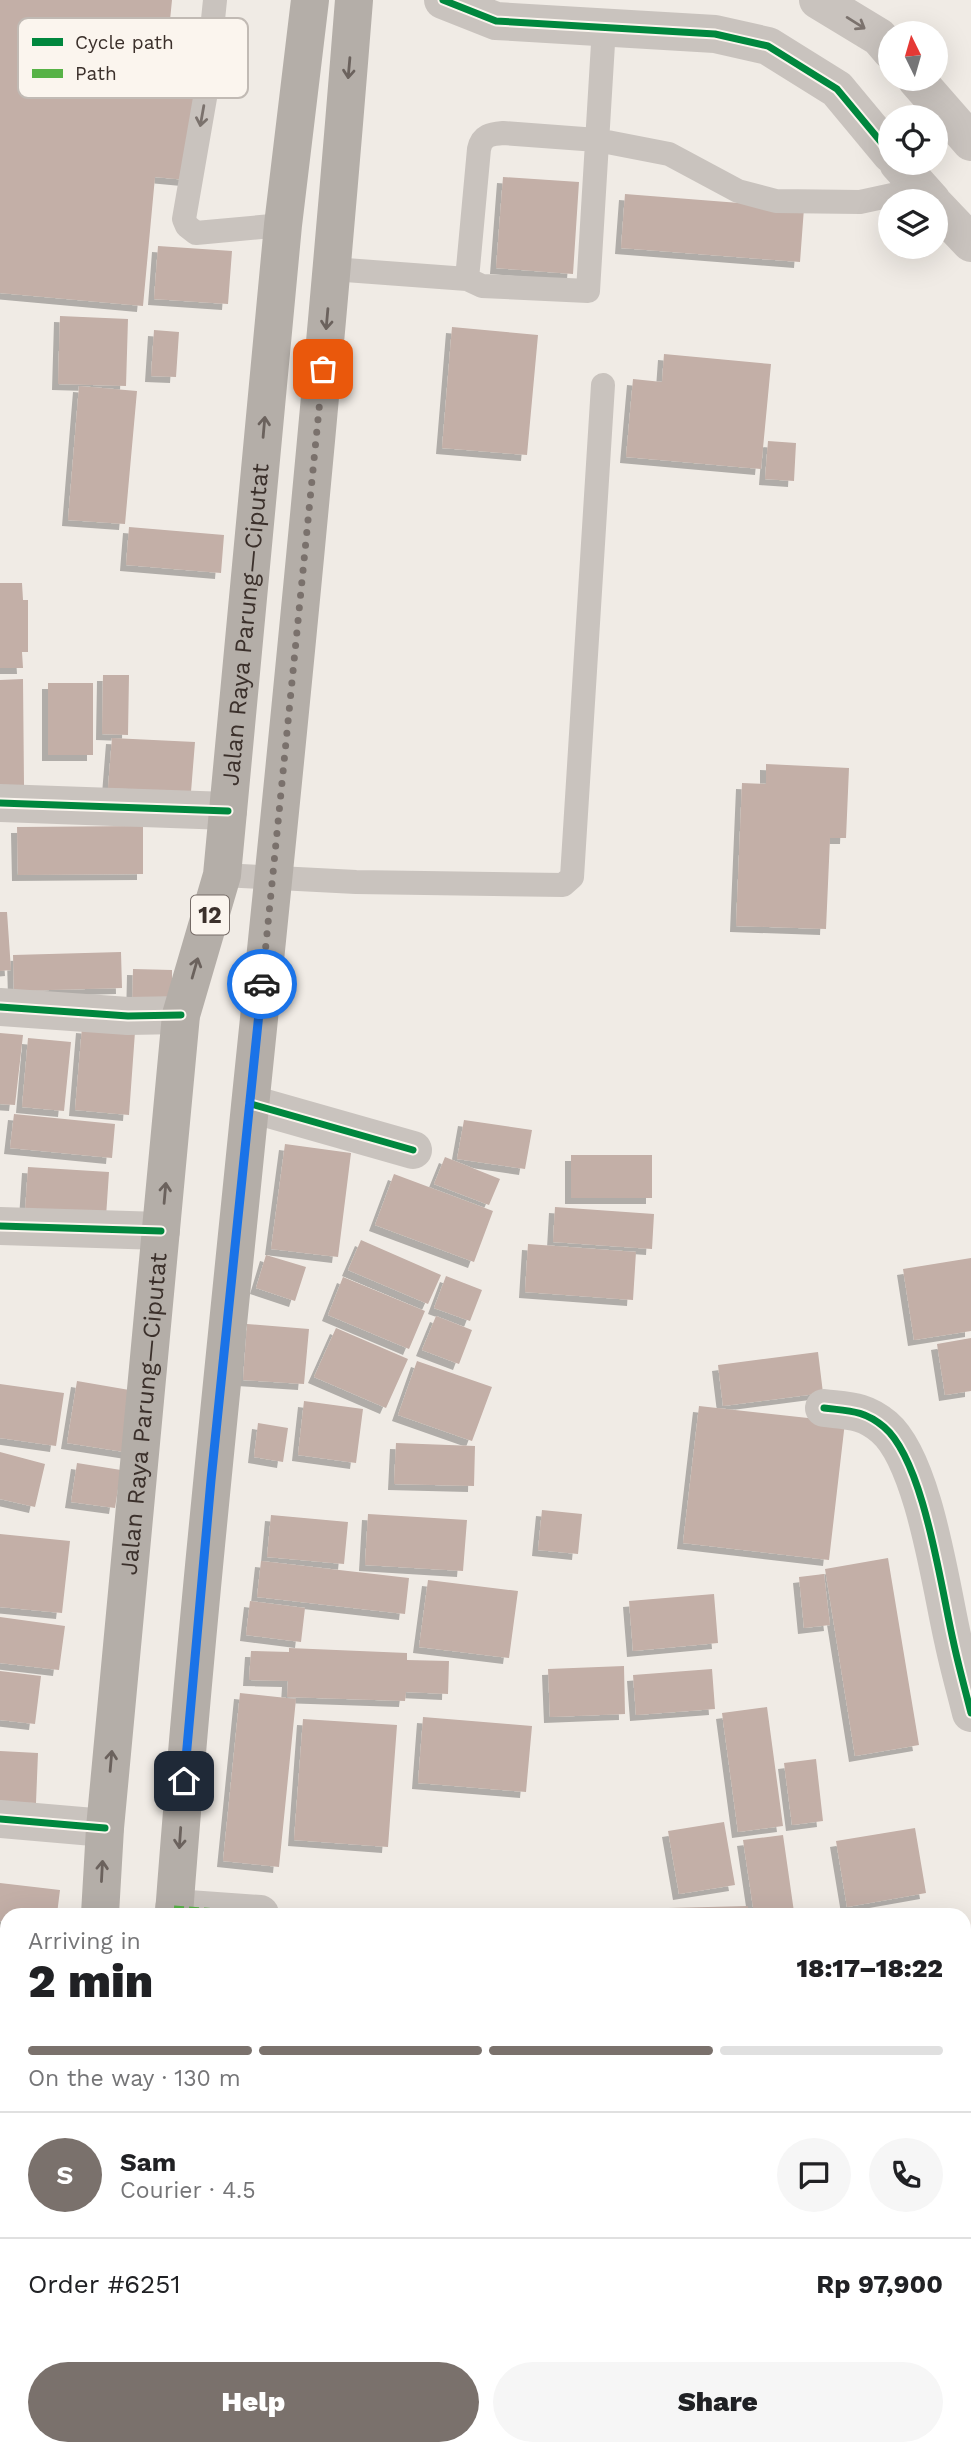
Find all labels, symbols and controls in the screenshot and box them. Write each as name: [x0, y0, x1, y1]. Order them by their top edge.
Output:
one-way arrow: [846, 17, 866, 31]
legend: [18, 18, 248, 98]
north arrow: [878, 21, 948, 91]
map controls: [878, 21, 948, 259]
text: Cycle path: [75, 31, 174, 54]
one-way arrow: [342, 56, 355, 79]
text: Path: [75, 62, 117, 85]
one-way arrow: [195, 105, 208, 127]
button: locate: [878, 105, 948, 175]
button: layers: [878, 189, 948, 259]
one-way arrow: [321, 307, 334, 330]
pin: [293, 339, 353, 399]
icon: bag: [304, 350, 342, 388]
one-way arrow: [258, 417, 271, 439]
street label: Jalan Raya Parung—Ciputat: [216, 462, 275, 787]
road number: 12: [191, 896, 229, 934]
courier: [227, 949, 297, 1019]
one-way arrow: [189, 957, 202, 979]
icon: car: [243, 965, 281, 1003]
one-way arrow: [159, 1182, 172, 1204]
street label: Jalan Raya Parung—Ciputat: [115, 1251, 173, 1576]
one-way arrow: [105, 1750, 118, 1772]
pin: [154, 1751, 214, 1811]
icon: home: [165, 1762, 203, 1800]
one-way arrow: [173, 1826, 186, 1849]
one-way arrow: [96, 1860, 109, 1883]
text: Arriving in: [28, 1928, 141, 1955]
text: 18:17–18:22: [796, 1953, 943, 1983]
text: 2 min: [28, 1954, 153, 2008]
text: On the way · 130 m: [28, 2065, 241, 2092]
button: chat: [777, 2138, 851, 2212]
button: phone: [869, 2138, 943, 2212]
text: Sam: [120, 2147, 176, 2177]
text: S: [57, 2160, 73, 2190]
text: Courier · 4.5: [120, 2177, 256, 2204]
text: Order #6251: [28, 2269, 181, 2299]
text: Rp 97,900: [816, 2269, 943, 2299]
button: Help: [28, 2362, 479, 2442]
button: Share: [493, 2362, 943, 2442]

